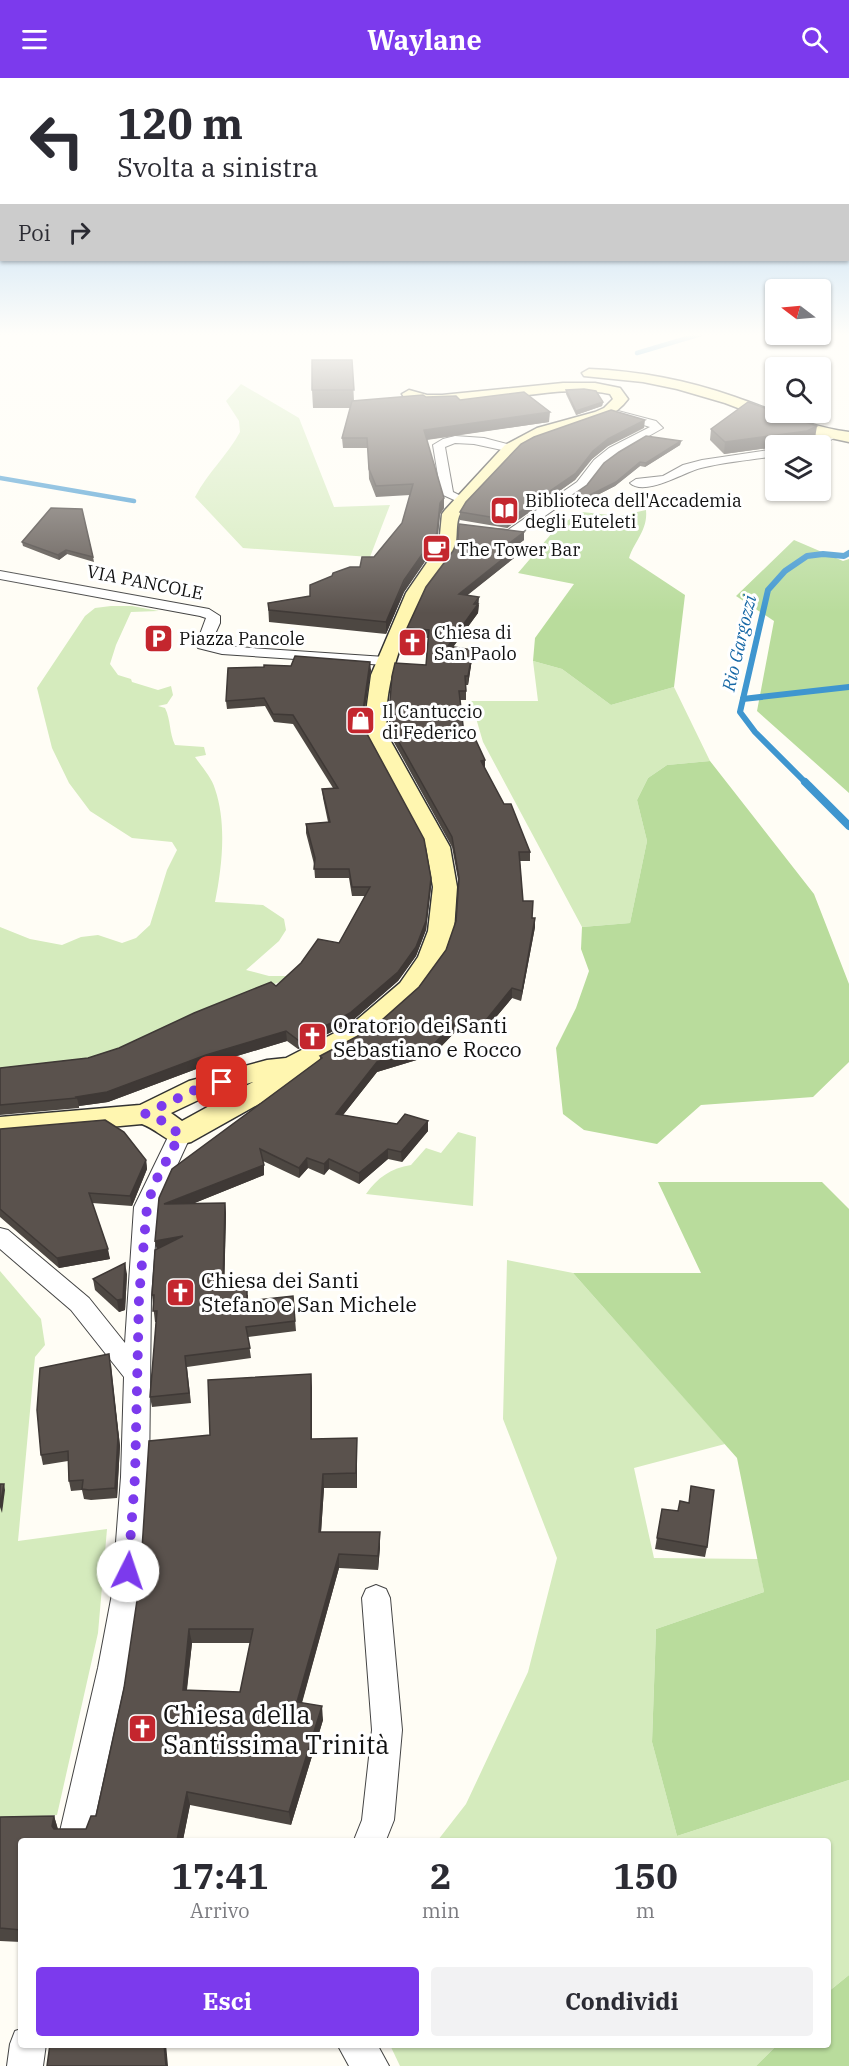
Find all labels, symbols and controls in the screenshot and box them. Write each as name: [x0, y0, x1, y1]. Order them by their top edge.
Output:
text: Waylane: [367, 22, 482, 57]
icon: menu: [18, 23, 51, 56]
icon: search: [798, 23, 831, 56]
text: 120 m: [117, 96, 243, 151]
icon: left: [18, 102, 96, 180]
text: Svolta a sinistra: [117, 149, 319, 184]
icon: right: [63, 216, 96, 249]
text: Poi: [18, 218, 51, 247]
north arrow: [765, 279, 831, 345]
map controls: [765, 279, 831, 501]
button: search: [765, 357, 831, 423]
button: layers: [765, 435, 831, 501]
place label: Biblioteca dell'Accademia degli Euteleti: [525, 489, 742, 533]
library icon: Biblioteca dell'Accademia degli Euteleti: [488, 494, 520, 526]
cafe icon: The Tower Bar: [420, 533, 452, 565]
place label: The Tower Bar: [457, 538, 580, 561]
street label: VIA PANCOLE: [85, 559, 205, 605]
water label: Rio Gargozzi: [717, 592, 761, 694]
place label: Chiesa di San Paolo: [434, 621, 517, 665]
parking icon: Piazza Pancole: [142, 622, 174, 654]
church icon: Chiesa di San Paolo: [397, 626, 429, 658]
place label: Piazza Pancole: [179, 627, 305, 650]
place label: Il Cantuccio di Federico: [382, 700, 482, 744]
shop icon: Il Cantuccio di Federico: [345, 705, 377, 737]
place label: Oratorio dei Santi Sebastiano e Rocco: [333, 1011, 522, 1063]
church icon: Oratorio dei Santi Sebastiano e Rocco: [296, 1021, 328, 1053]
pin: [196, 1056, 247, 1107]
icon: arrive: [205, 1065, 238, 1098]
place label: Chiesa dei Santi Stefano e San Michele: [201, 1266, 417, 1318]
church icon: Chiesa dei Santi Stefano e San Michele: [164, 1276, 196, 1308]
position arrow: [96, 1539, 160, 1603]
place label: Chiesa della Santissima Trinità: [163, 1697, 389, 1761]
church icon: Chiesa della Santissima Trinità: [126, 1713, 158, 1745]
text: 17:41: [171, 1852, 268, 1899]
text: 2: [430, 1852, 452, 1899]
text: 150: [613, 1852, 678, 1899]
text: Arrivo: [190, 1897, 250, 1924]
text: min: [422, 1897, 460, 1924]
text: m: [636, 1897, 655, 1924]
button: Esci: [36, 1967, 419, 2036]
button: Condividi: [431, 1967, 813, 2036]

